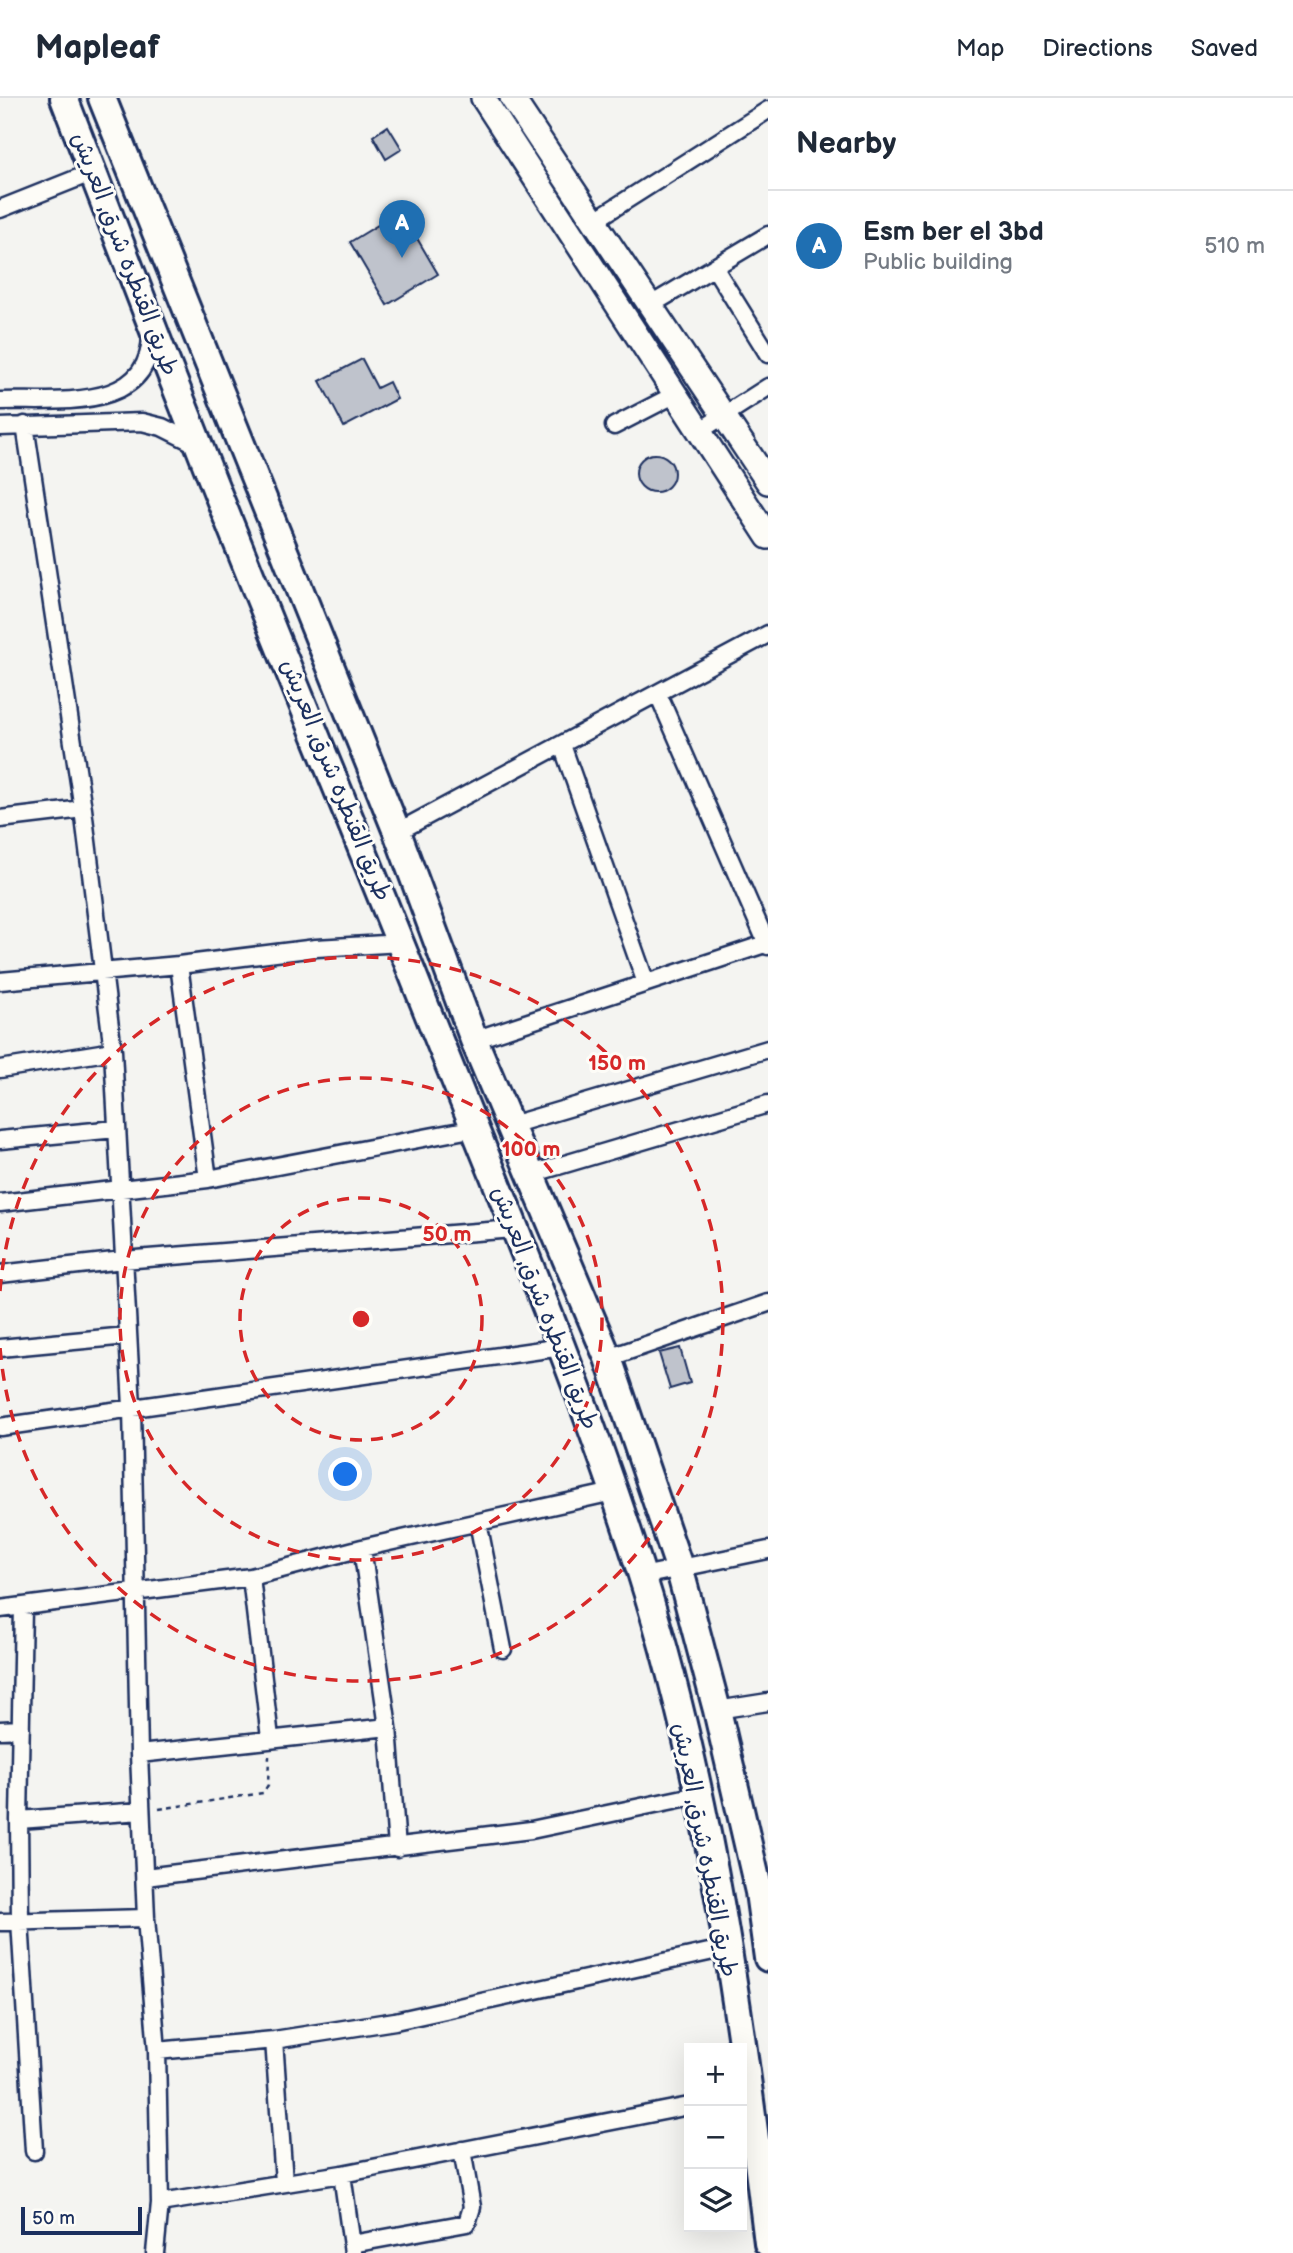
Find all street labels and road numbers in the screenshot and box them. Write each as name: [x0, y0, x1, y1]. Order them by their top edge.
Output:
street label: طريق القنطره شرق, العريش: [65, 128, 185, 380]
street label: طريق القنطره شرق, العريش: [274, 655, 398, 905]
street label: طريق القنطره شرق, العريش: [485, 1182, 605, 1434]
street label: طريق القنطره شرق, العريش: [666, 1720, 744, 1980]

